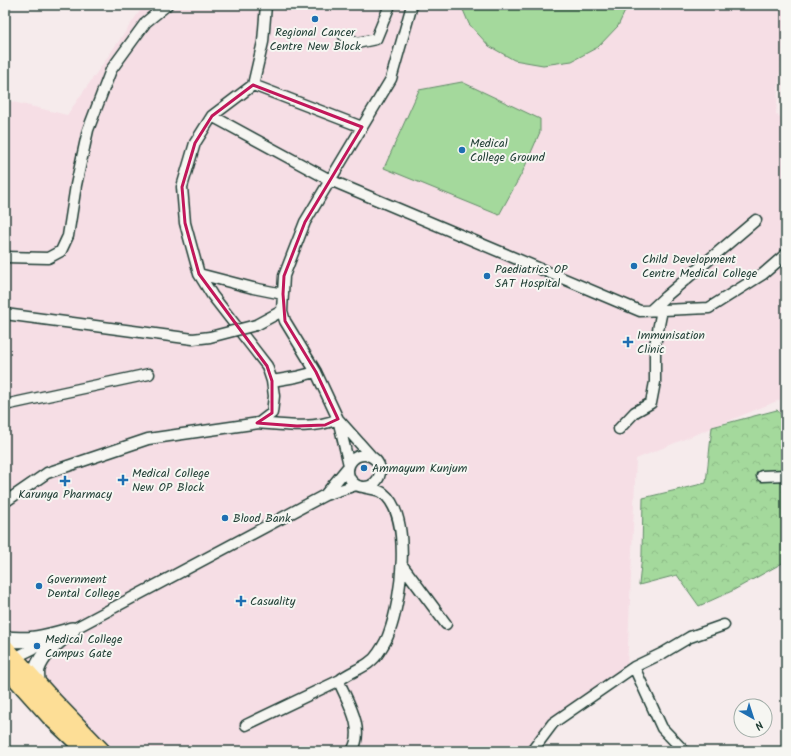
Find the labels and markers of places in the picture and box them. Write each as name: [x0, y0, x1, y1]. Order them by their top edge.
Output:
marker: Regional Cancer Centre New Block: [310, 14, 320, 24]
place label: Regional Cancer Centre New Block: [269, 23, 361, 56]
place label: Medical College Ground: [470, 134, 546, 167]
marker: Medical College Ground: [457, 145, 467, 155]
place label: Child Development Centre Medical College: [642, 250, 758, 283]
place label: Paediatrics OP SAT Hospital: [495, 260, 568, 293]
marker: Child Development Centre Medical College: [629, 261, 639, 271]
marker: Paediatrics OP SAT Hospital: [482, 271, 492, 281]
place label: Immunisation Clinic: [637, 326, 705, 359]
marker: Immunisation Clinic: [622, 336, 634, 348]
place label: Ammayum Kunjum: [372, 459, 468, 478]
marker: Ammayum Kunjum: [359, 463, 369, 473]
place label: Medical College New OP Block: [132, 464, 210, 497]
marker: Medical College New OP Block: [117, 474, 129, 486]
marker: Karunya Pharmacy: [60, 476, 70, 486]
place label: Karunya Pharmacy: [18, 485, 112, 504]
place label: Blood Bank: [233, 509, 291, 528]
marker: Blood Bank: [220, 513, 230, 523]
place label: Government Dental College: [47, 570, 120, 603]
marker: Government Dental College: [34, 581, 44, 591]
place label: Casuality: [250, 592, 296, 611]
marker: Casuality: [235, 595, 247, 607]
place label: Medical College Campus Gate: [45, 630, 123, 663]
marker: Medical College Campus Gate: [32, 641, 42, 651]

